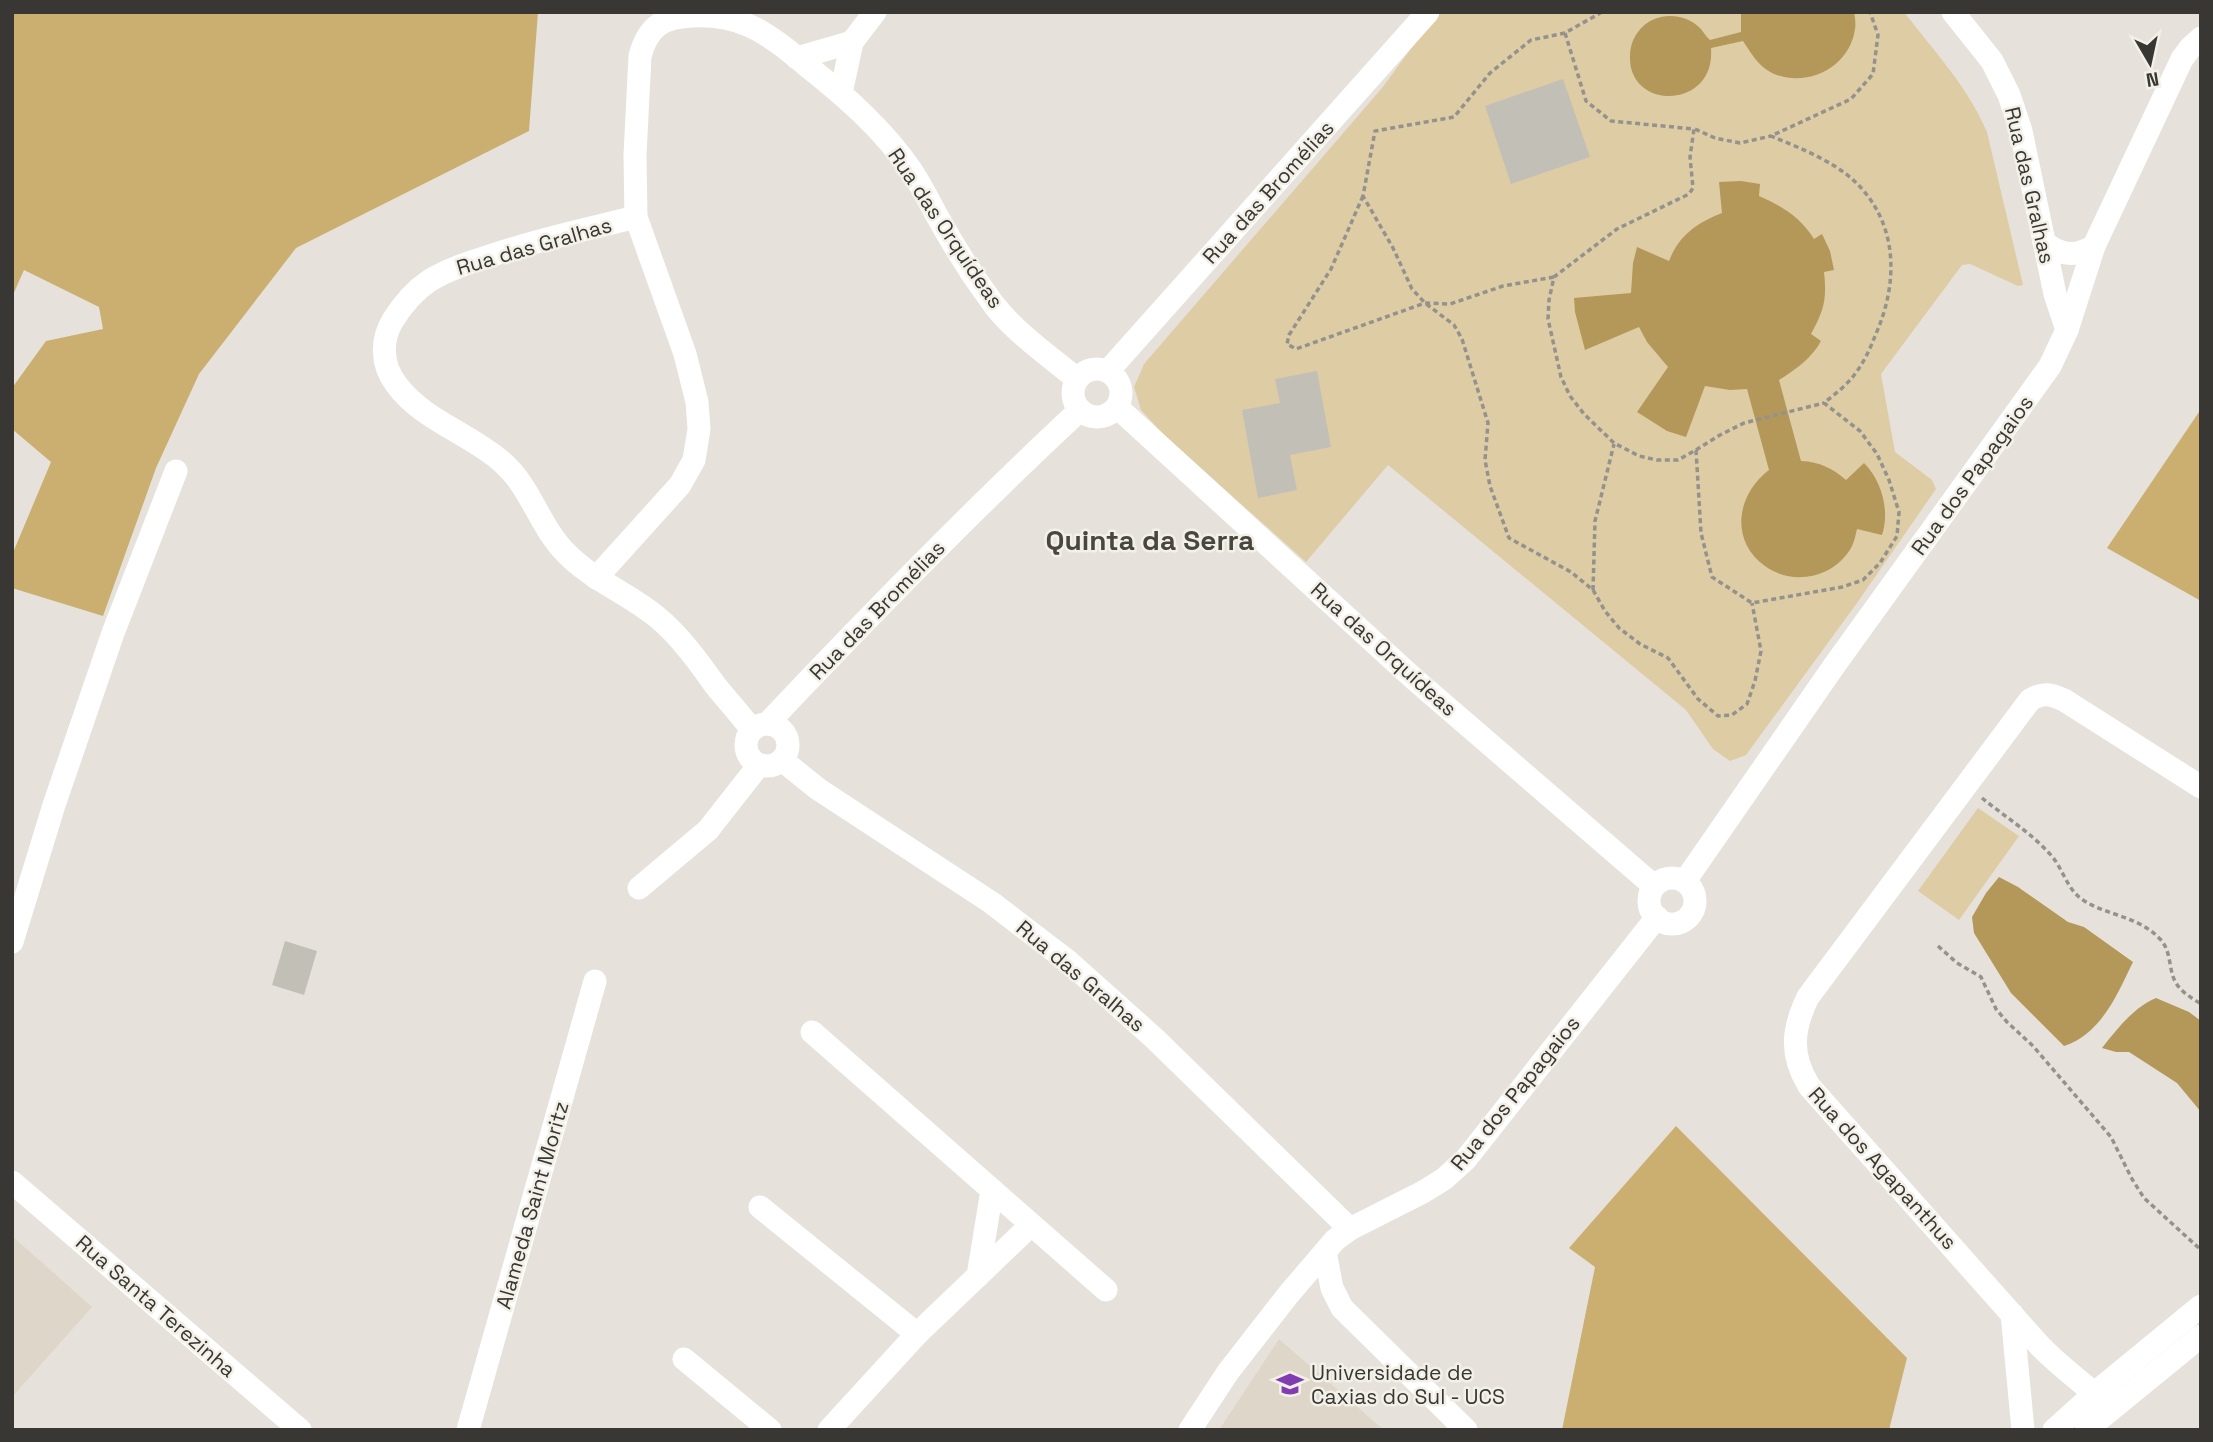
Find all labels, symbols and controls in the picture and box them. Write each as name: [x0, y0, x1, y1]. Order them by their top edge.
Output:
north arrow: [2115, 28, 2185, 98]
text: N: [2144, 66, 2161, 93]
street label: Rua das Gralhas: [1999, 104, 2061, 266]
street label: Rua das Bromélias: [1196, 115, 1340, 269]
street label: Rua das Orquídeas: [882, 143, 1010, 313]
street label: Rua das Gralhas: [453, 211, 615, 281]
street label: Rua dos Papagaios: [1905, 390, 2039, 560]
district label: Quinta da Serra: [1046, 522, 1254, 558]
street label: Rua das Bromélias: [803, 535, 951, 685]
street label: Rua das Orquídeas: [1305, 576, 1463, 722]
street label: Rua das Gralhas: [1011, 914, 1151, 1038]
street label: Rua dos Papagaios: [1444, 1010, 1586, 1176]
street label: Rua dos Agapanthus: [1803, 1081, 1963, 1255]
street label: Alameda Saint Moritz: [489, 1098, 575, 1312]
street label: Rua Santa Terezinha: [70, 1229, 242, 1383]
place label: Universidade de Caxias do Sul - UCS: [1311, 1359, 1505, 1410]
school or university icon: Universidade de Caxias do Sul - UCS: [1275, 1369, 1305, 1399]

